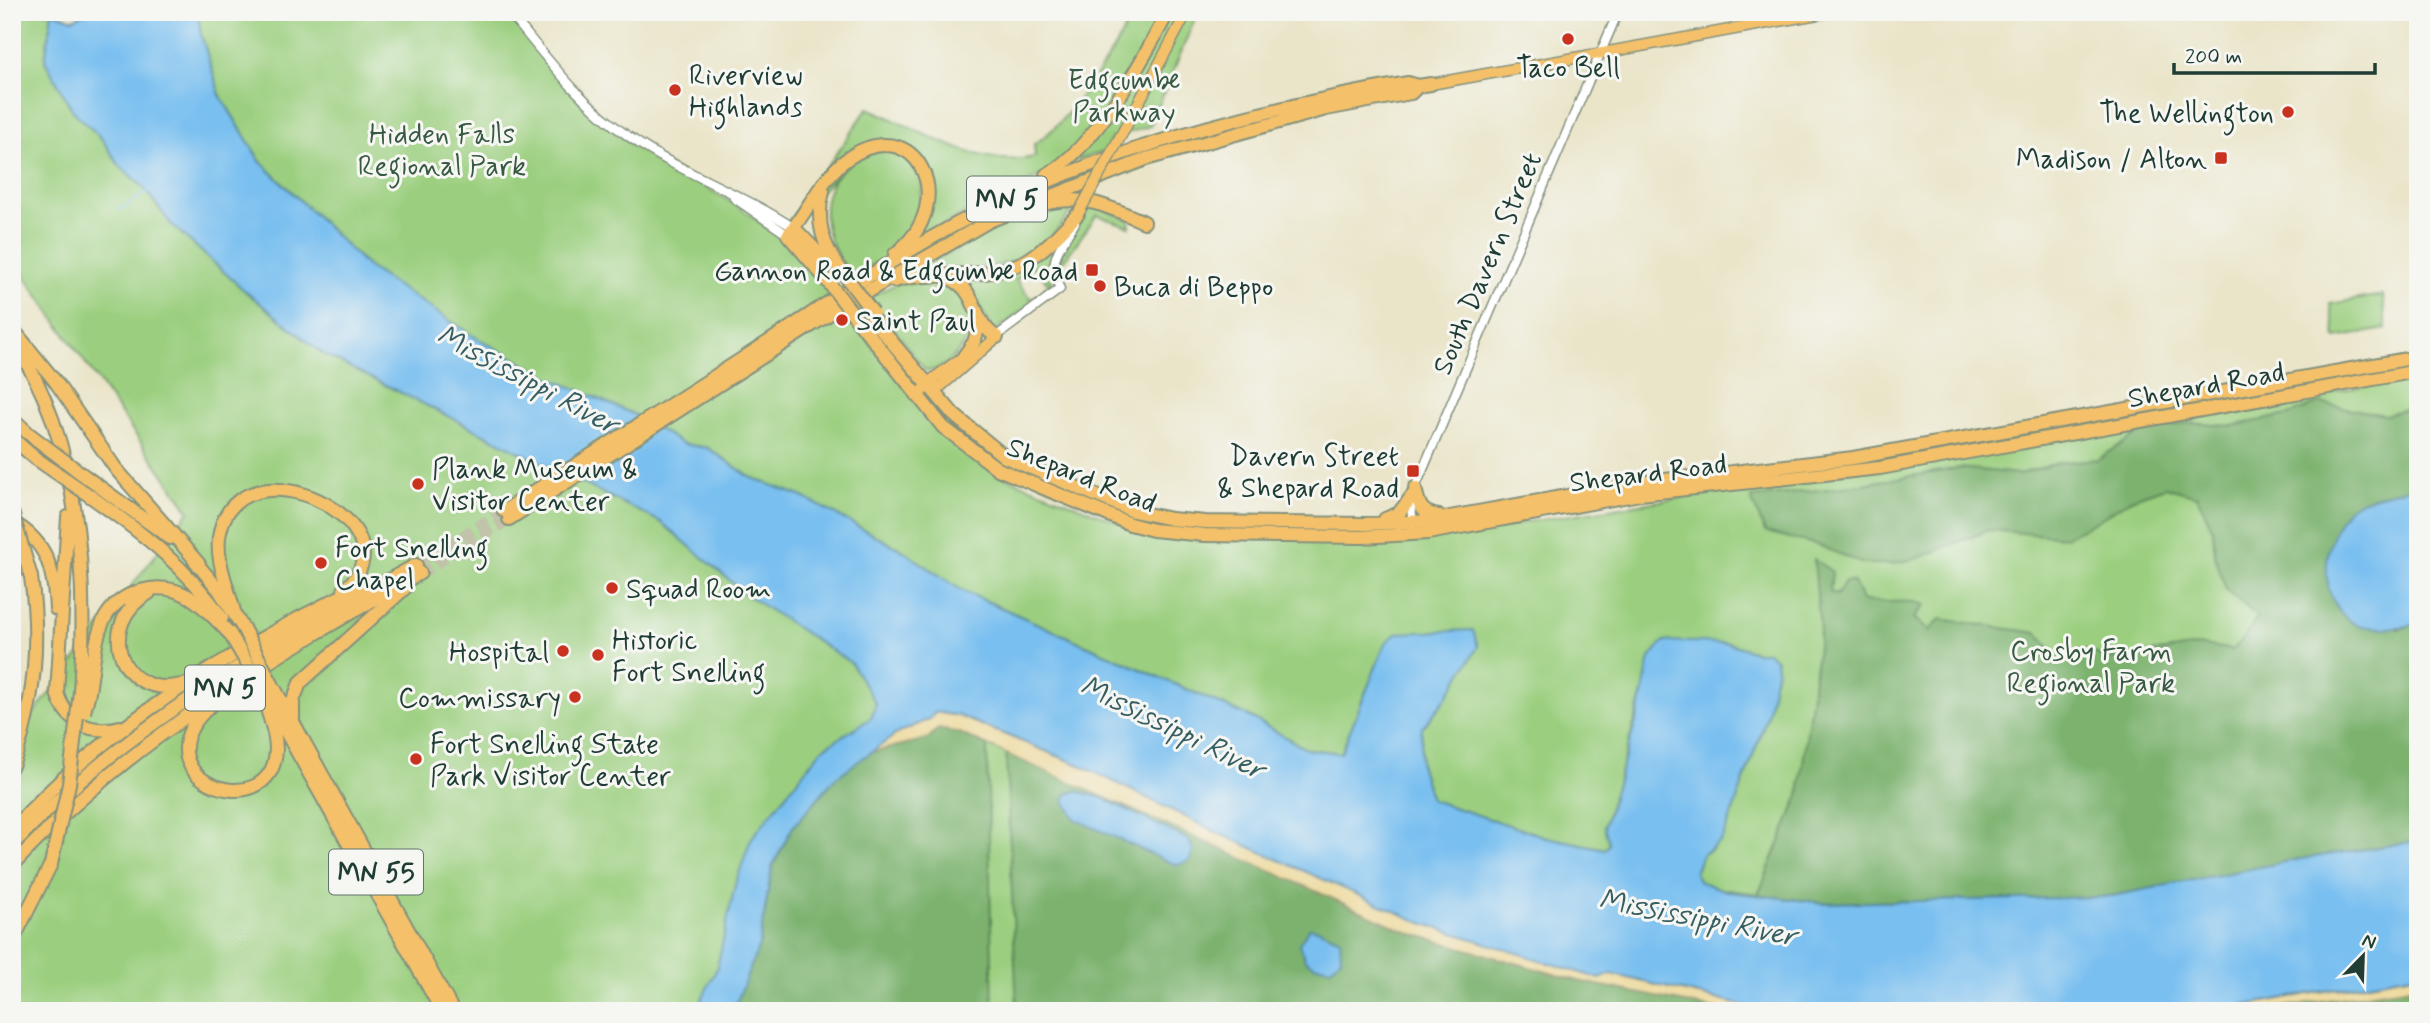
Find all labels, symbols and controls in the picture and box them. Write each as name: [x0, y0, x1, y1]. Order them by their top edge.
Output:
marker: Taco Bell: [1560, 31, 1576, 47]
scale bar: [2174, 32, 2376, 76]
text: 200 m: [2185, 43, 2242, 71]
place label: Taco Bell: [1516, 51, 1620, 88]
place label: Riverview Highlands: [689, 58, 803, 130]
park label: Edgcumbe Parkway: [1068, 63, 1180, 132]
marker: Riverview Highlands: [667, 82, 683, 98]
place label: The Wellington: [2099, 96, 2274, 136]
marker: The Wellington: [2280, 104, 2296, 120]
park label: Hidden Falls Regional Park: [358, 117, 526, 189]
place label: Madison / Alton: [2016, 142, 2207, 179]
street label: South Davern Street: [1425, 147, 1552, 381]
marker: Madison / Alton: [2213, 150, 2229, 166]
road number: MN 5: [967, 176, 1047, 222]
place label: Gannon Road & Edgcumbe Road: [714, 254, 1078, 294]
marker: Gannon Road & Edgcumbe Road: [1084, 262, 1100, 278]
place label: Buca di Beppo: [1114, 270, 1273, 307]
marker: Buca di Beppo: [1092, 278, 1108, 294]
place label: Saint Paul: [856, 304, 975, 341]
marker: Saint Paul: [834, 312, 850, 328]
water label: Mississippi River: [429, 316, 628, 446]
street label: Shepard Road: [2125, 355, 2288, 418]
street label: Shepard Road: [1001, 430, 1161, 523]
place label: Davern Street & Shepard Road: [1217, 439, 1399, 508]
street label: Shepard Road: [1568, 446, 1729, 502]
place label: Plank Museum & Visitor Center: [432, 452, 638, 521]
marker: Davern Street & Shepard Road: [1405, 463, 1421, 479]
marker: Plank Museum & Visitor Center: [410, 476, 426, 492]
place label: Fort Snelling Chapel: [335, 531, 488, 600]
marker: Fort Snelling Chapel: [313, 555, 329, 571]
place label: Squad Room: [626, 572, 771, 609]
marker: Squad Room: [604, 580, 620, 596]
place label: Historic Fort Snelling: [612, 623, 765, 695]
park label: Crosby Farm Regional Park: [2007, 634, 2175, 706]
place label: Hospital: [449, 635, 549, 672]
marker: Hospital: [555, 643, 571, 659]
marker: Historic Fort Snelling: [590, 647, 606, 663]
road number: MN 5: [185, 666, 265, 710]
water label: Mississippi River: [1074, 667, 1274, 791]
place label: Commissary: [398, 681, 561, 718]
marker: Commissary: [567, 689, 583, 705]
place label: Fort Snelling State Park Visitor Center: [430, 727, 671, 796]
marker: Fort Snelling State Park Visitor Center: [408, 751, 424, 767]
road number: MN 55: [329, 850, 423, 894]
water label: Mississippi River: [1595, 880, 1803, 957]
north arrow: [2328, 922, 2398, 992]
text: N: [2358, 928, 2380, 956]

